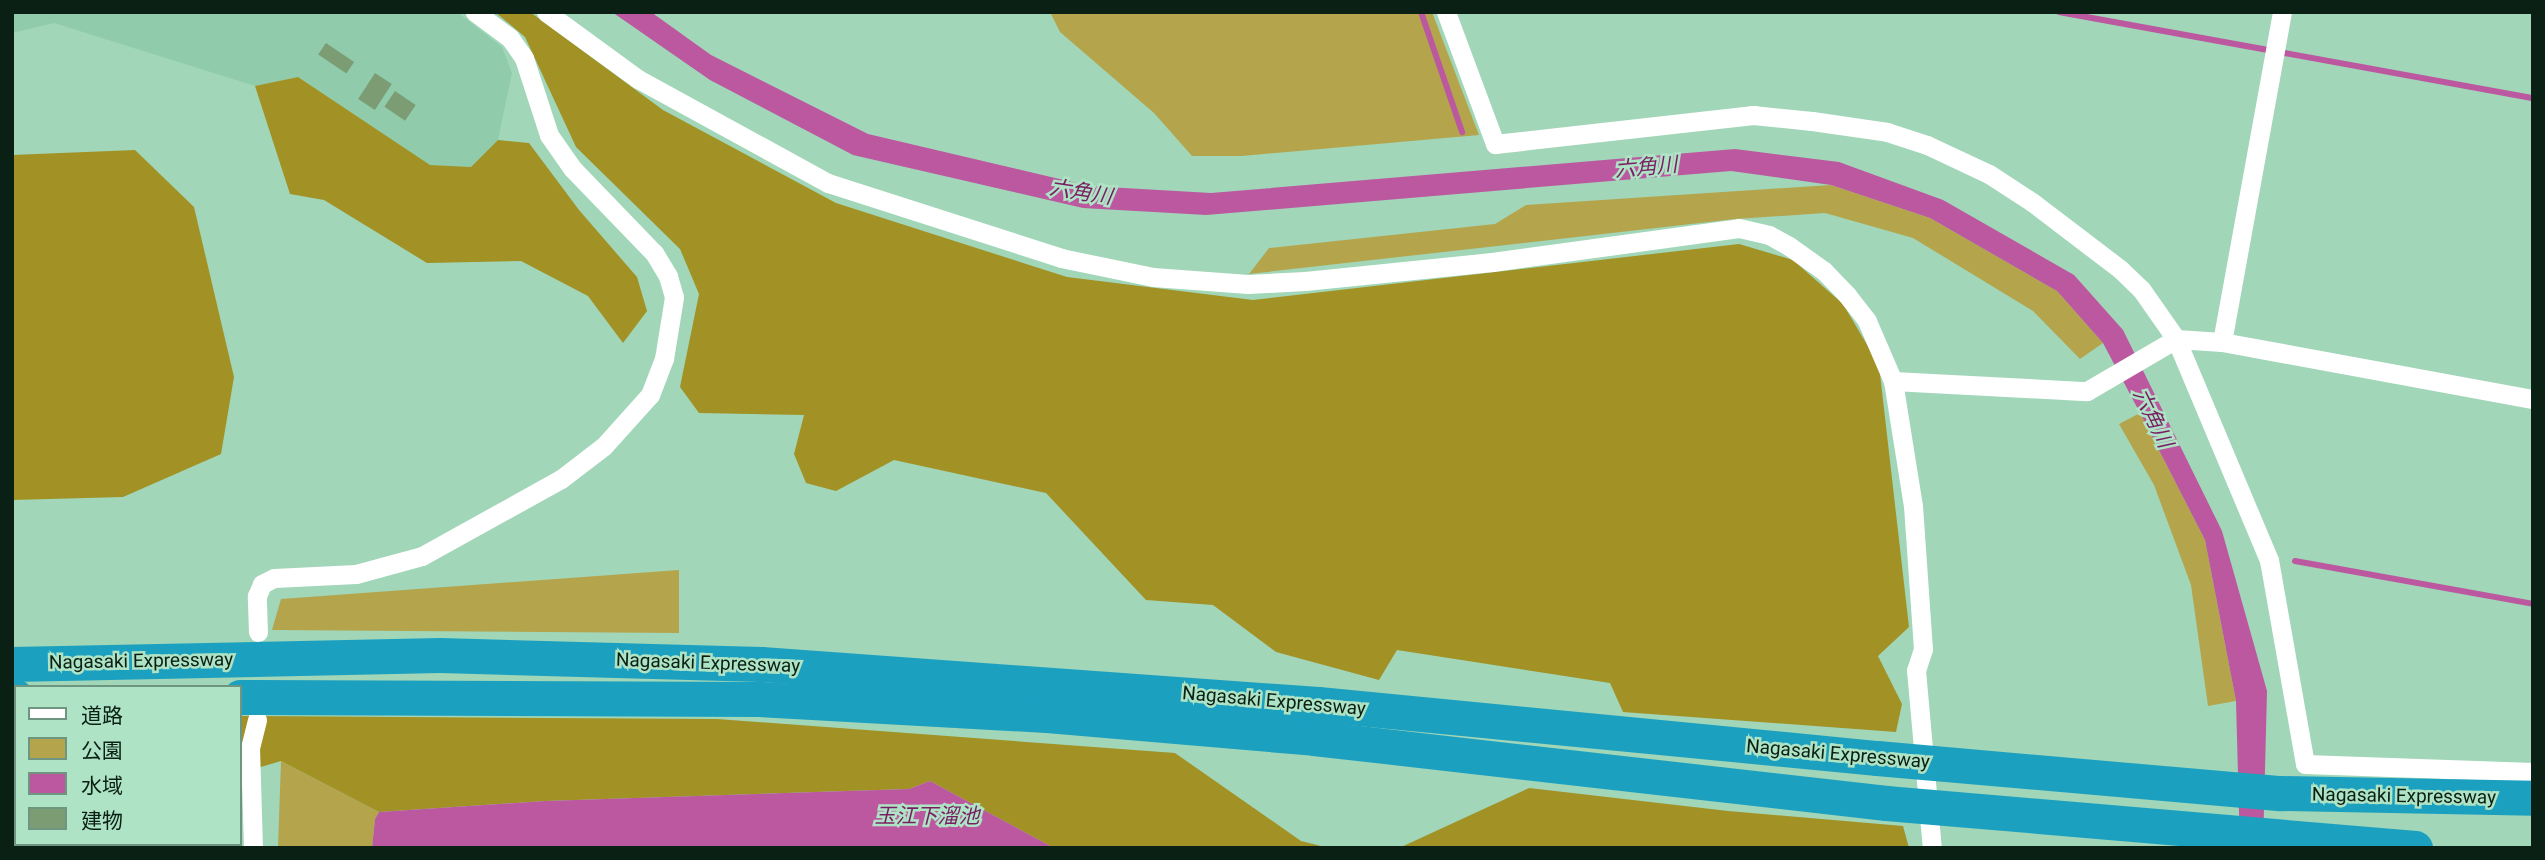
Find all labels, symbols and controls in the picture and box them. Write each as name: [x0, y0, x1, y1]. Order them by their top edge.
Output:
water label: 六角川: [1614, 152, 1678, 182]
water label: 六角川: [1048, 175, 1114, 209]
water label: 六角川: [2128, 384, 2178, 452]
street label: Nagasaki Expressway: [49, 648, 233, 674]
street label: Nagasaki Expressway: [616, 648, 800, 678]
street label: Nagasaki Expressway: [1181, 682, 1367, 720]
legend: [14, 685, 242, 846]
text: 道路: [81, 704, 123, 728]
street label: Nagasaki Expressway: [1745, 735, 1931, 773]
text: 公園: [81, 739, 123, 763]
text: 水域: [81, 774, 123, 798]
street label: Nagasaki Expressway: [2312, 783, 2496, 809]
water label: 玉江下溜池: [875, 803, 979, 829]
text: 建物: [81, 809, 123, 833]

